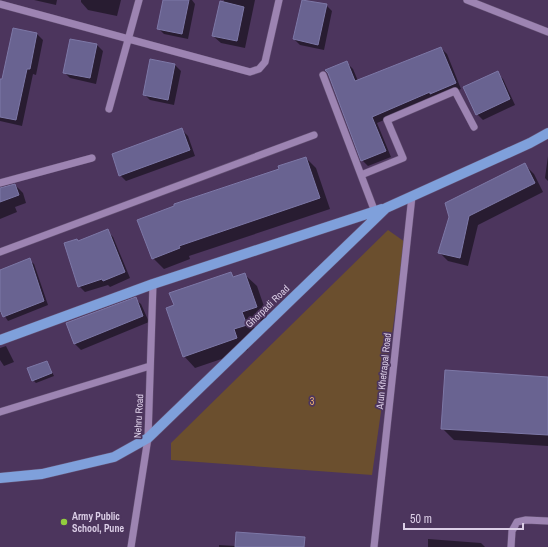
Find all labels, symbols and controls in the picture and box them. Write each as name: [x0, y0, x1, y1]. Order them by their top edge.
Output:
street label: Ghorpadi Road: [243, 282, 292, 331]
street label: Arun Khetrapal Road: [373, 332, 394, 411]
street label: Nehru Road: [131, 394, 146, 438]
park label: 3: [310, 395, 315, 408]
scale bar: [404, 505, 523, 531]
place label: Army Public School, Pune: [72, 510, 124, 535]
text: 50 m: [410, 511, 432, 527]
marker: Army Public School, Pune: [59, 517, 69, 527]

